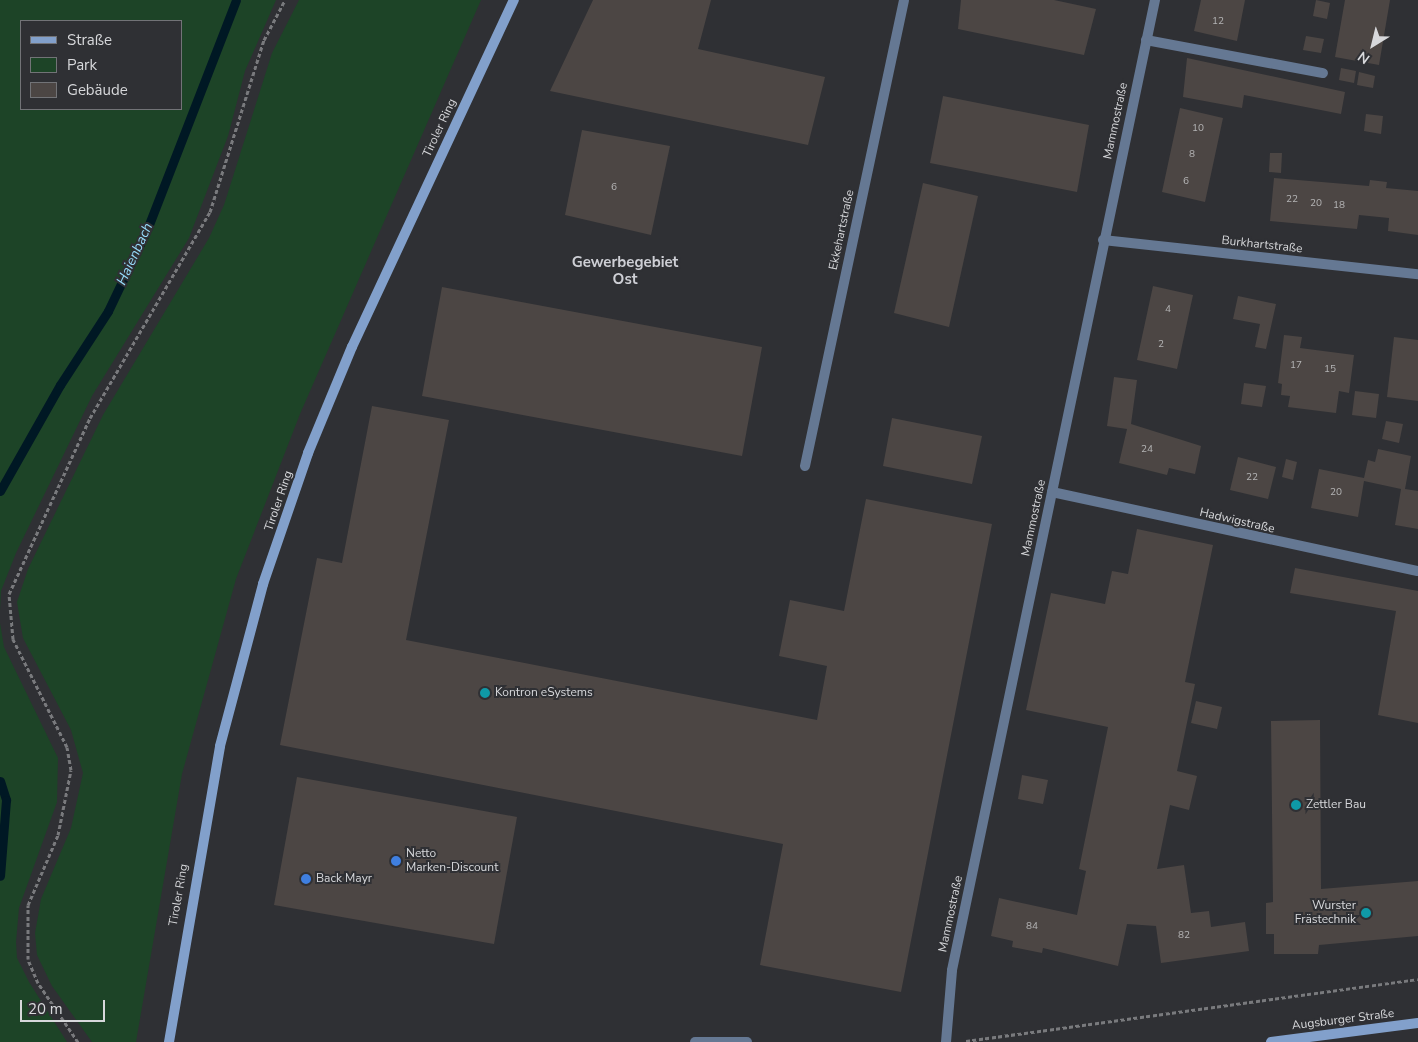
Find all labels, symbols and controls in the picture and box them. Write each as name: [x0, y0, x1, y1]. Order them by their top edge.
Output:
house number: 12: [1212, 16, 1224, 28]
legend: [20, 20, 182, 110]
north arrow: [1348, 20, 1398, 70]
text: Straße: [67, 30, 112, 50]
text: N: [1354, 47, 1374, 68]
text: Park: [67, 55, 97, 75]
text: Gebäude: [67, 80, 128, 100]
street label: Mammostraße: [1101, 81, 1131, 161]
street label: Tiroler Ring: [420, 96, 460, 160]
house number: 10: [1192, 123, 1204, 135]
house number: 8: [1189, 149, 1195, 161]
house number: 6: [1183, 176, 1189, 188]
house number: 6: [611, 182, 617, 194]
street label: Ekkehartstraße: [826, 189, 858, 271]
house number: 22: [1286, 194, 1298, 206]
house number: 20: [1310, 198, 1322, 210]
house number: 18: [1333, 200, 1345, 212]
water label: Haienbach: [113, 220, 157, 288]
street label: Burkhartstraße: [1221, 234, 1303, 256]
district label: Gewerbegebiet Ost: [572, 253, 678, 288]
house number: 4: [1165, 304, 1171, 316]
house number: 2: [1158, 339, 1164, 351]
house number: 17: [1290, 360, 1302, 372]
house number: 15: [1324, 364, 1336, 376]
house number: 24: [1141, 444, 1153, 456]
street label: Tiroler Ring: [262, 469, 296, 533]
house number: 22: [1246, 472, 1258, 484]
street label: Mammostraße: [1019, 478, 1049, 558]
house number: 20: [1330, 487, 1342, 499]
street label: Hadwigstraße: [1198, 505, 1276, 537]
place label: Kontron eSystems: [495, 686, 593, 700]
marker: Kontron eSystems: [479, 687, 491, 699]
place label: Zettler Bau: [1306, 798, 1366, 812]
marker: Zettler Bau: [1290, 799, 1302, 811]
place label: Netto Marken-Discount: [406, 847, 498, 875]
marker: Netto Marken-Discount: [390, 855, 402, 867]
street label: Tiroler Ring: [166, 863, 192, 927]
place label: Back Mayr: [316, 872, 372, 886]
marker: Back Mayr: [300, 873, 312, 885]
street label: Mammostraße: [936, 874, 966, 954]
place label: Wurster Frästechnik: [1295, 899, 1356, 927]
marker: Wurster Frästechnik: [1360, 907, 1372, 919]
house number: 84: [1026, 921, 1038, 933]
house number: 82: [1178, 930, 1190, 942]
scale bar: [22, 990, 108, 1022]
text: 20 m: [28, 999, 63, 1019]
street label: Augsburger Straße: [1291, 1007, 1395, 1033]

